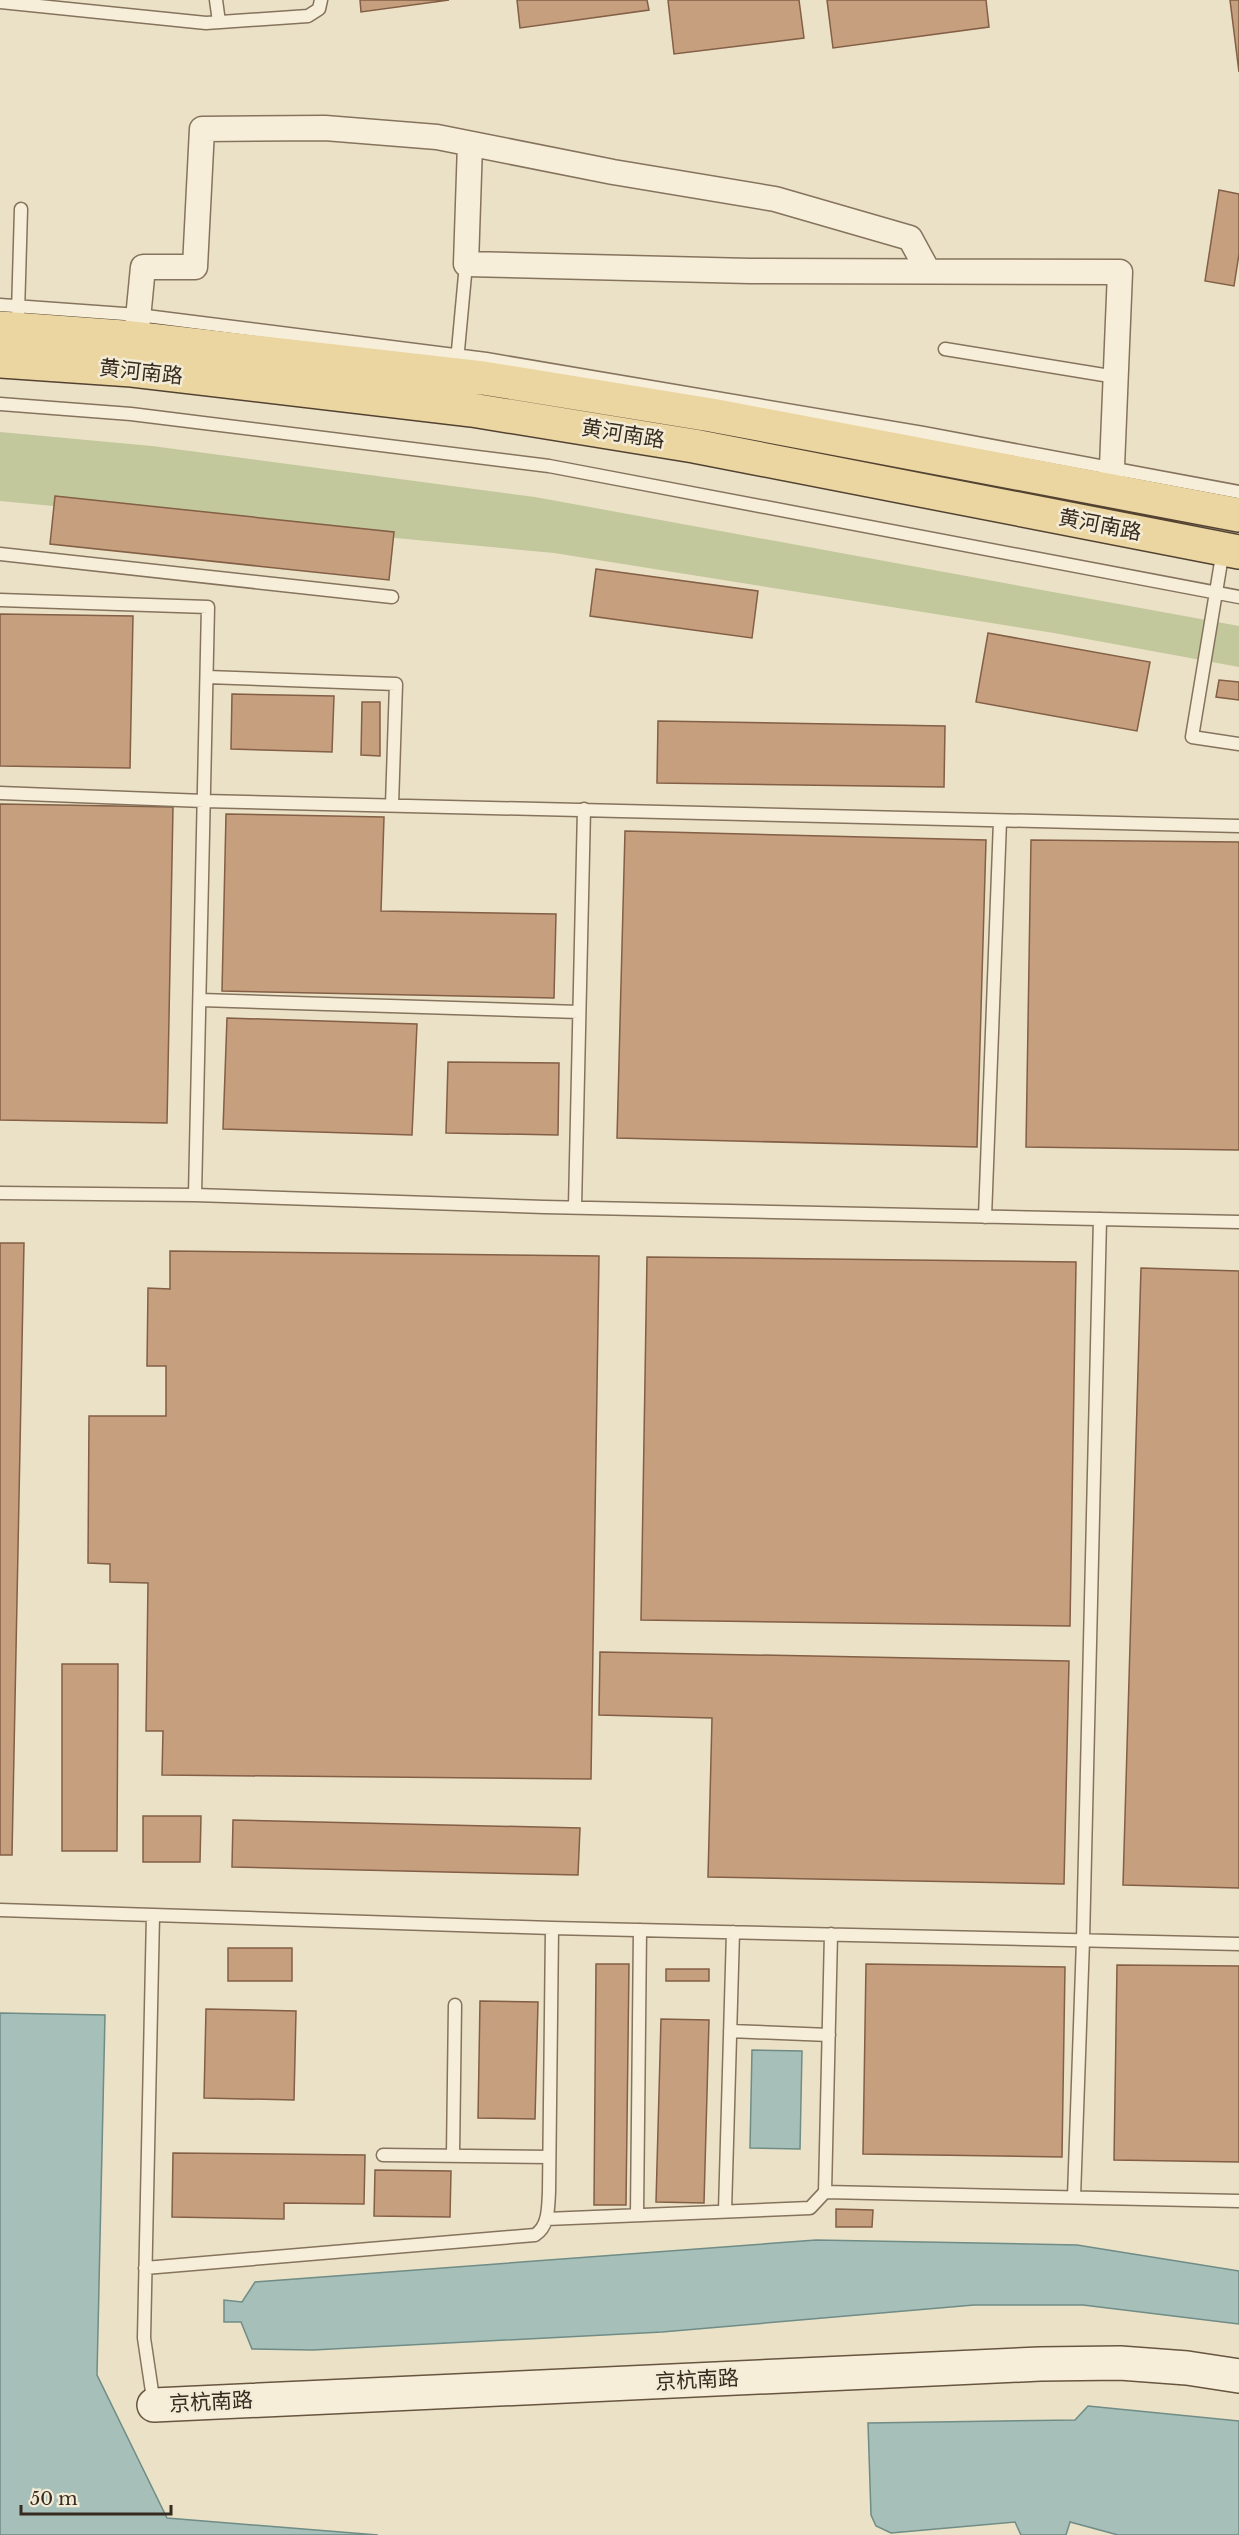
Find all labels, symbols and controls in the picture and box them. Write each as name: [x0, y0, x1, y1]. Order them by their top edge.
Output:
street label: 黄河南路: [98, 355, 184, 389]
street label: 黄河南路: [579, 415, 667, 453]
street label: 黄河南路: [1056, 504, 1144, 546]
street label: 京杭南路: [654, 2365, 740, 2395]
street label: 京杭南路: [168, 2387, 254, 2417]
scale bar: [21, 2478, 171, 2516]
text: 50 m: [30, 2488, 78, 2510]

